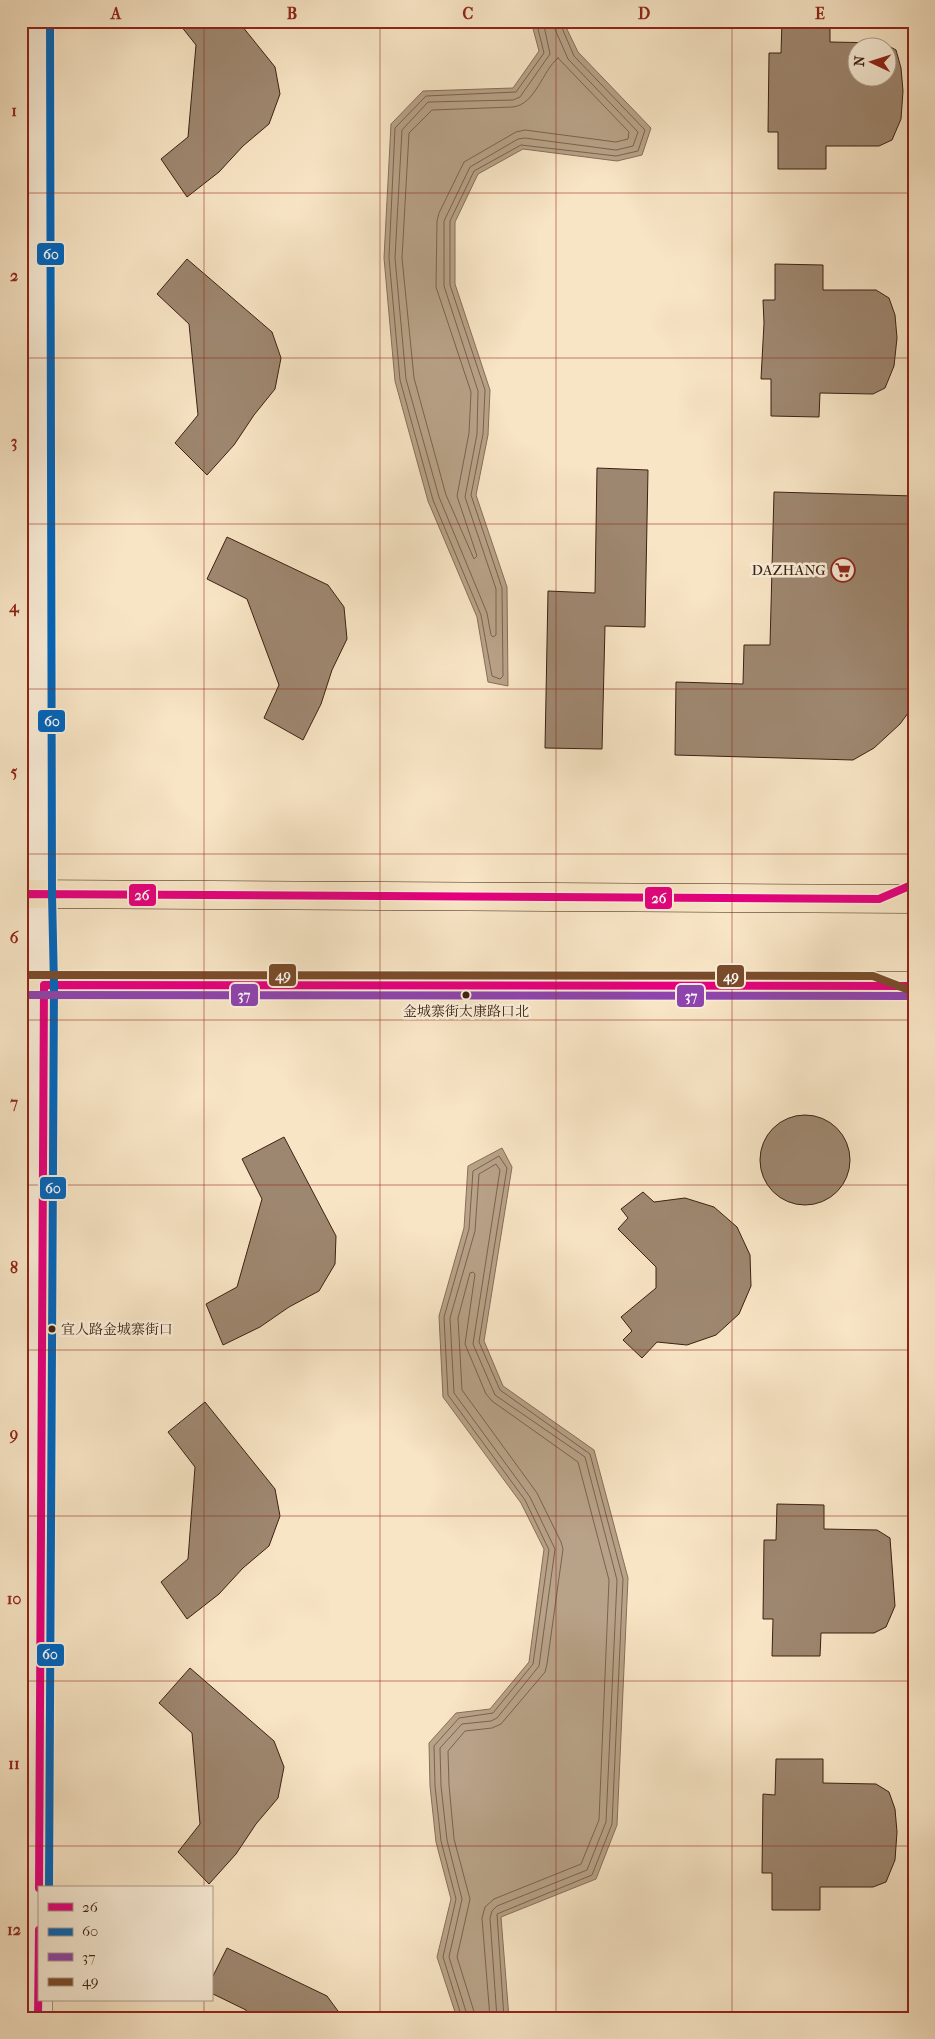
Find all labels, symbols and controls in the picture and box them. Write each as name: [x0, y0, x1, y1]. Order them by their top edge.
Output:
text: A: [110, 4, 122, 23]
text: B: [287, 4, 297, 23]
text: C: [463, 4, 474, 23]
text: D: [638, 4, 650, 23]
text: E: [815, 4, 825, 23]
north arrow: [848, 38, 898, 88]
text: N: [851, 55, 868, 67]
text: 1: [11, 101, 17, 120]
line badge: 60: [36, 242, 65, 266]
text: 60: [43, 246, 59, 263]
text: 2: [10, 266, 18, 285]
text: 3: [11, 432, 17, 452]
supermarket icon: DAZHANG: [830, 557, 856, 583]
place label: DAZHANG: [752, 561, 826, 579]
text: 4: [8, 597, 20, 617]
line badge: 60: [37, 709, 66, 733]
text: 60: [44, 713, 60, 730]
text: 5: [11, 762, 18, 781]
line badge: 26: [128, 883, 157, 907]
line badge: 26: [644, 886, 673, 910]
text: 26: [135, 887, 150, 904]
text: 26: [652, 890, 667, 907]
text: 6: [10, 928, 19, 947]
line badge: 49: [268, 963, 297, 987]
line badge: 49: [716, 964, 745, 988]
text: 49: [274, 967, 291, 984]
text: 49: [722, 968, 739, 985]
line badge: 37: [230, 983, 259, 1007]
line badge: 37: [676, 984, 705, 1008]
text: 37: [238, 987, 250, 1004]
text: 37: [685, 988, 697, 1005]
marker: 金城寨街太康路口北: [461, 990, 471, 1000]
place label: 金城寨街太康路口北: [403, 1003, 529, 1020]
text: 7: [9, 1093, 18, 1112]
line badge: 60: [39, 1176, 67, 1200]
text: 60: [45, 1180, 61, 1197]
text: 8: [10, 1258, 18, 1277]
place label: 宜人路金城寨街口: [61, 1321, 173, 1338]
marker: 宜人路金城寨街口: [47, 1324, 57, 1334]
text: 9: [9, 1424, 18, 1444]
text: 10: [7, 1589, 21, 1608]
line badge: 60: [36, 1643, 65, 1667]
text: 60: [42, 1646, 58, 1663]
text: 11: [8, 1754, 20, 1773]
legend: [38, 1886, 212, 2002]
text: 26: [82, 1898, 99, 1916]
text: 12: [7, 1920, 21, 1939]
text: 60: [82, 1922, 98, 1940]
text: 37: [82, 1948, 95, 1966]
text: 49: [82, 1972, 99, 1990]

